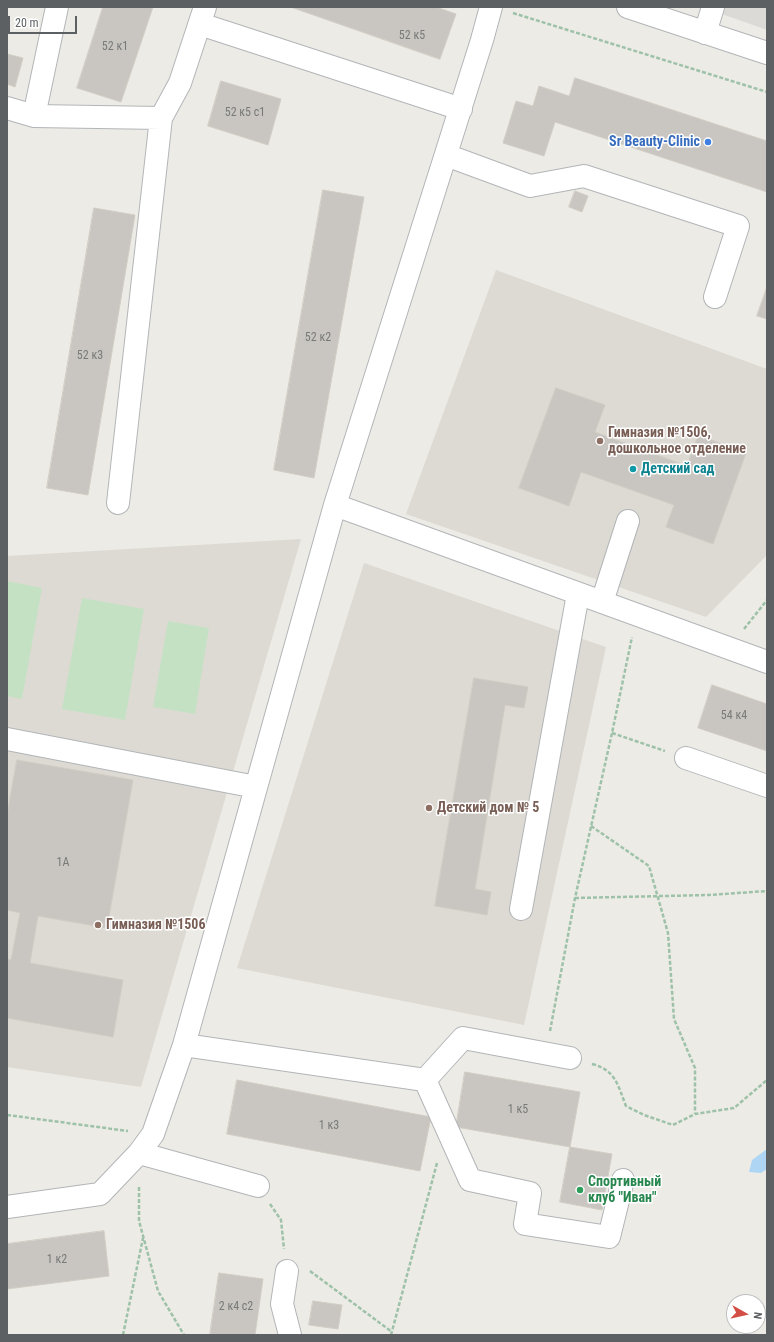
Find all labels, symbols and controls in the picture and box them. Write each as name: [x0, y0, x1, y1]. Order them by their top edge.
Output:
scale bar: [10, 8, 79, 34]
text: 20 m: [15, 16, 39, 30]
house number: 52 к5: [399, 29, 425, 43]
house number: 52 к1: [102, 40, 128, 54]
house number: 52 к5 с1: [225, 106, 265, 120]
place label: Sr Beauty-Clinic: [609, 134, 700, 150]
marker: Sr Beauty-Clinic: [703, 137, 713, 147]
house number: 52 к2: [305, 331, 331, 345]
house number: 52 к3: [77, 349, 103, 363]
place label: Гимназия №1506, дошкольное отделение: [608, 425, 746, 458]
marker: Гимназия №1506, дошкольное отделение: [595, 436, 605, 446]
place label: Детский сад: [641, 461, 714, 477]
marker: Детский сад: [628, 464, 638, 474]
house number: 54 к4: [721, 709, 747, 723]
place label: Детский дом № 5: [437, 800, 539, 816]
marker: Детский дом № 5: [424, 803, 434, 813]
house number: 1А: [57, 856, 69, 870]
place label: Гимназия №1506: [106, 917, 206, 933]
marker: Гимназия №1506: [93, 920, 103, 930]
house number: 1 к5: [508, 1103, 528, 1117]
house number: 1 к3: [319, 1119, 339, 1133]
place label: Спортивный клуб "Иван": [588, 1174, 661, 1206]
marker: Спортивный клуб "Иван": [575, 1185, 585, 1195]
house number: 1 к2: [47, 1253, 67, 1267]
north arrow: [726, 1294, 766, 1334]
house number: 2 к4 с2: [219, 1300, 253, 1314]
text: N: [750, 1311, 764, 1320]

